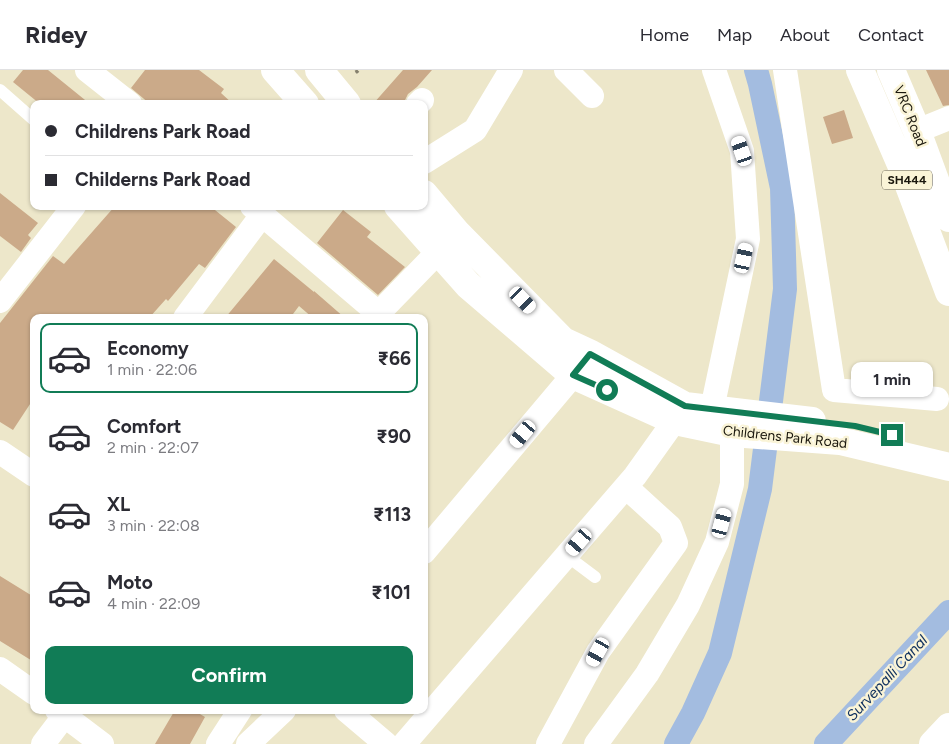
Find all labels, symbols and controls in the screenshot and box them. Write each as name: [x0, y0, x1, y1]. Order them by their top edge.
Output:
text: Ridey: [25, 20, 88, 49]
text: Home: [640, 24, 689, 46]
text: Map: [717, 24, 752, 46]
text: About: [780, 24, 830, 46]
text: Contact: [858, 24, 924, 46]
street label: VRC Road: [890, 83, 930, 149]
text: Childrens Park Road: [75, 120, 251, 143]
car: [730, 134, 753, 168]
text: Childerns Park Road: [75, 168, 251, 191]
road number: SH444: [882, 170, 932, 190]
car: [733, 242, 754, 274]
car: [507, 284, 538, 316]
icon: car: [47, 336, 92, 381]
text: Economy: [107, 337, 189, 360]
text: ₹66: [378, 347, 411, 370]
text: 1 min · 22:06: [107, 360, 197, 379]
callout: 1 min: [851, 362, 933, 398]
text: 1 min: [873, 370, 911, 389]
route start: [596, 379, 618, 401]
icon: car: [47, 414, 92, 459]
text: Comfort: [107, 415, 182, 438]
car: [507, 418, 538, 450]
street label: Childrens Park Road: [722, 422, 848, 452]
route end: [881, 424, 903, 446]
text: ₹90: [376, 425, 411, 448]
text: 2 min · 22:07: [107, 438, 199, 457]
icon: car: [47, 492, 92, 537]
text: XL: [107, 493, 130, 516]
text: ₹113: [373, 503, 411, 526]
car: [710, 507, 733, 539]
text: 3 min · 22:08: [107, 516, 200, 535]
car: [563, 526, 594, 558]
icon: car: [47, 570, 92, 615]
text: Moto: [107, 571, 153, 594]
text: ₹101: [371, 581, 411, 604]
text: 4 min · 22:09: [107, 594, 200, 613]
water label: Survepalli Canal: [843, 631, 932, 724]
car: [584, 635, 611, 669]
button: Confirm: [45, 646, 413, 704]

